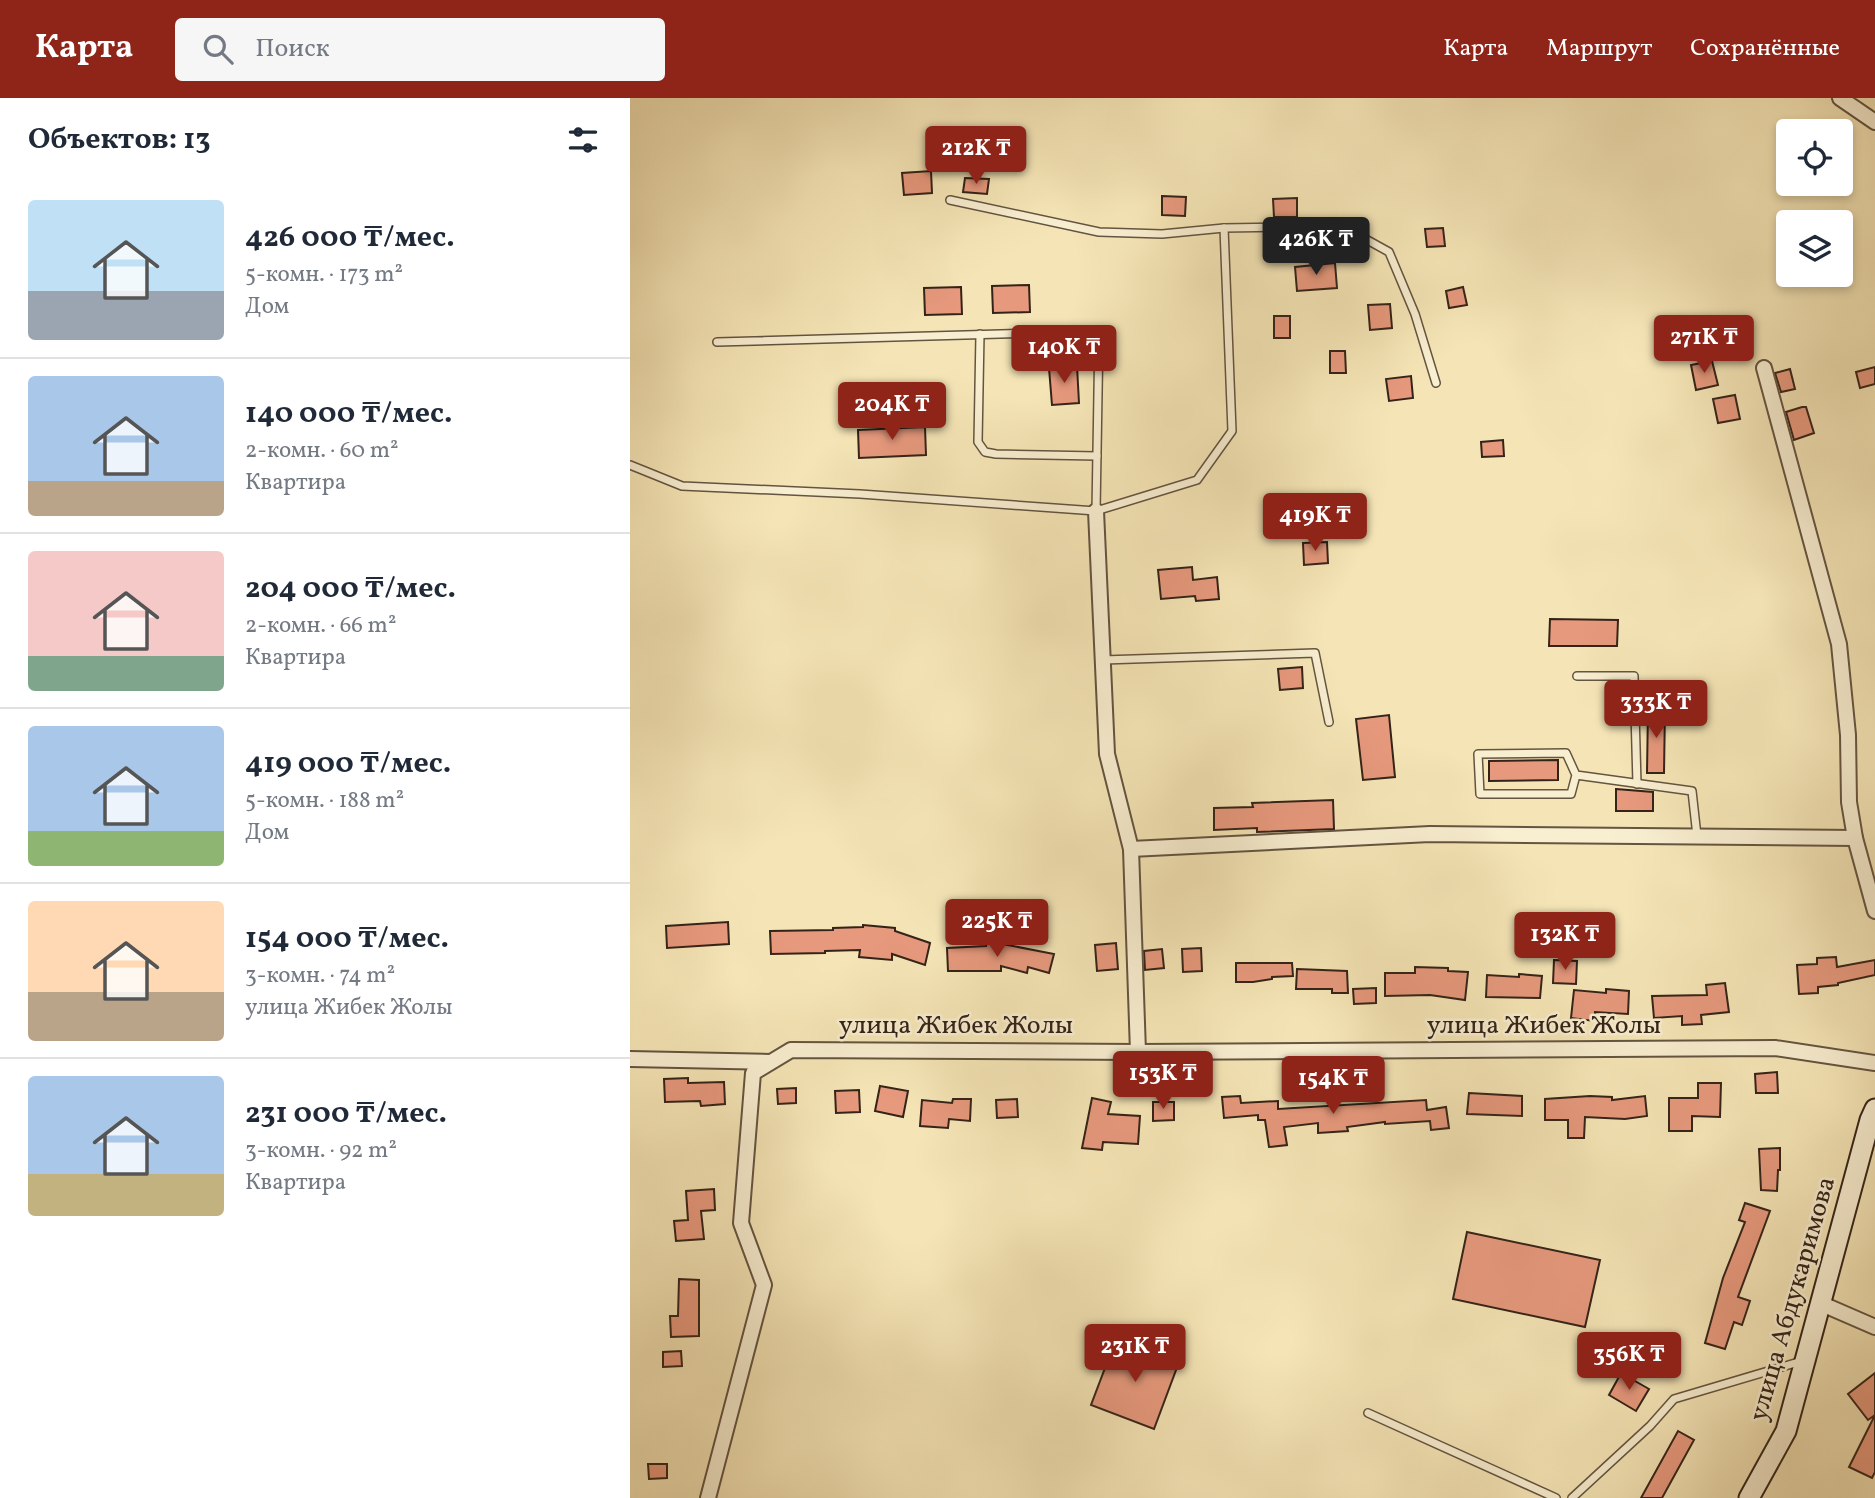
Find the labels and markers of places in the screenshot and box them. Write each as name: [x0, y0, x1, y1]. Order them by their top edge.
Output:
pin: 212K ₸: [919, 126, 1033, 186]
pin: 426K ₸: [1259, 218, 1373, 277]
pin: 271K ₸: [1647, 316, 1761, 375]
pin: 140K ₸: [1007, 326, 1121, 385]
pin: 204K ₸: [835, 382, 949, 442]
pin: 419K ₸: [1258, 494, 1372, 553]
pin: 333K ₸: [1599, 680, 1713, 740]
pin: 225K ₸: [940, 900, 1054, 959]
pin: 132K ₸: [1508, 912, 1622, 972]
pin: 153K ₸: [1106, 1052, 1220, 1111]
pin: 154K ₸: [1276, 1056, 1390, 1116]
pin: 231K ₸: [1078, 1324, 1192, 1384]
pin: 356K ₸: [1572, 1332, 1686, 1392]

